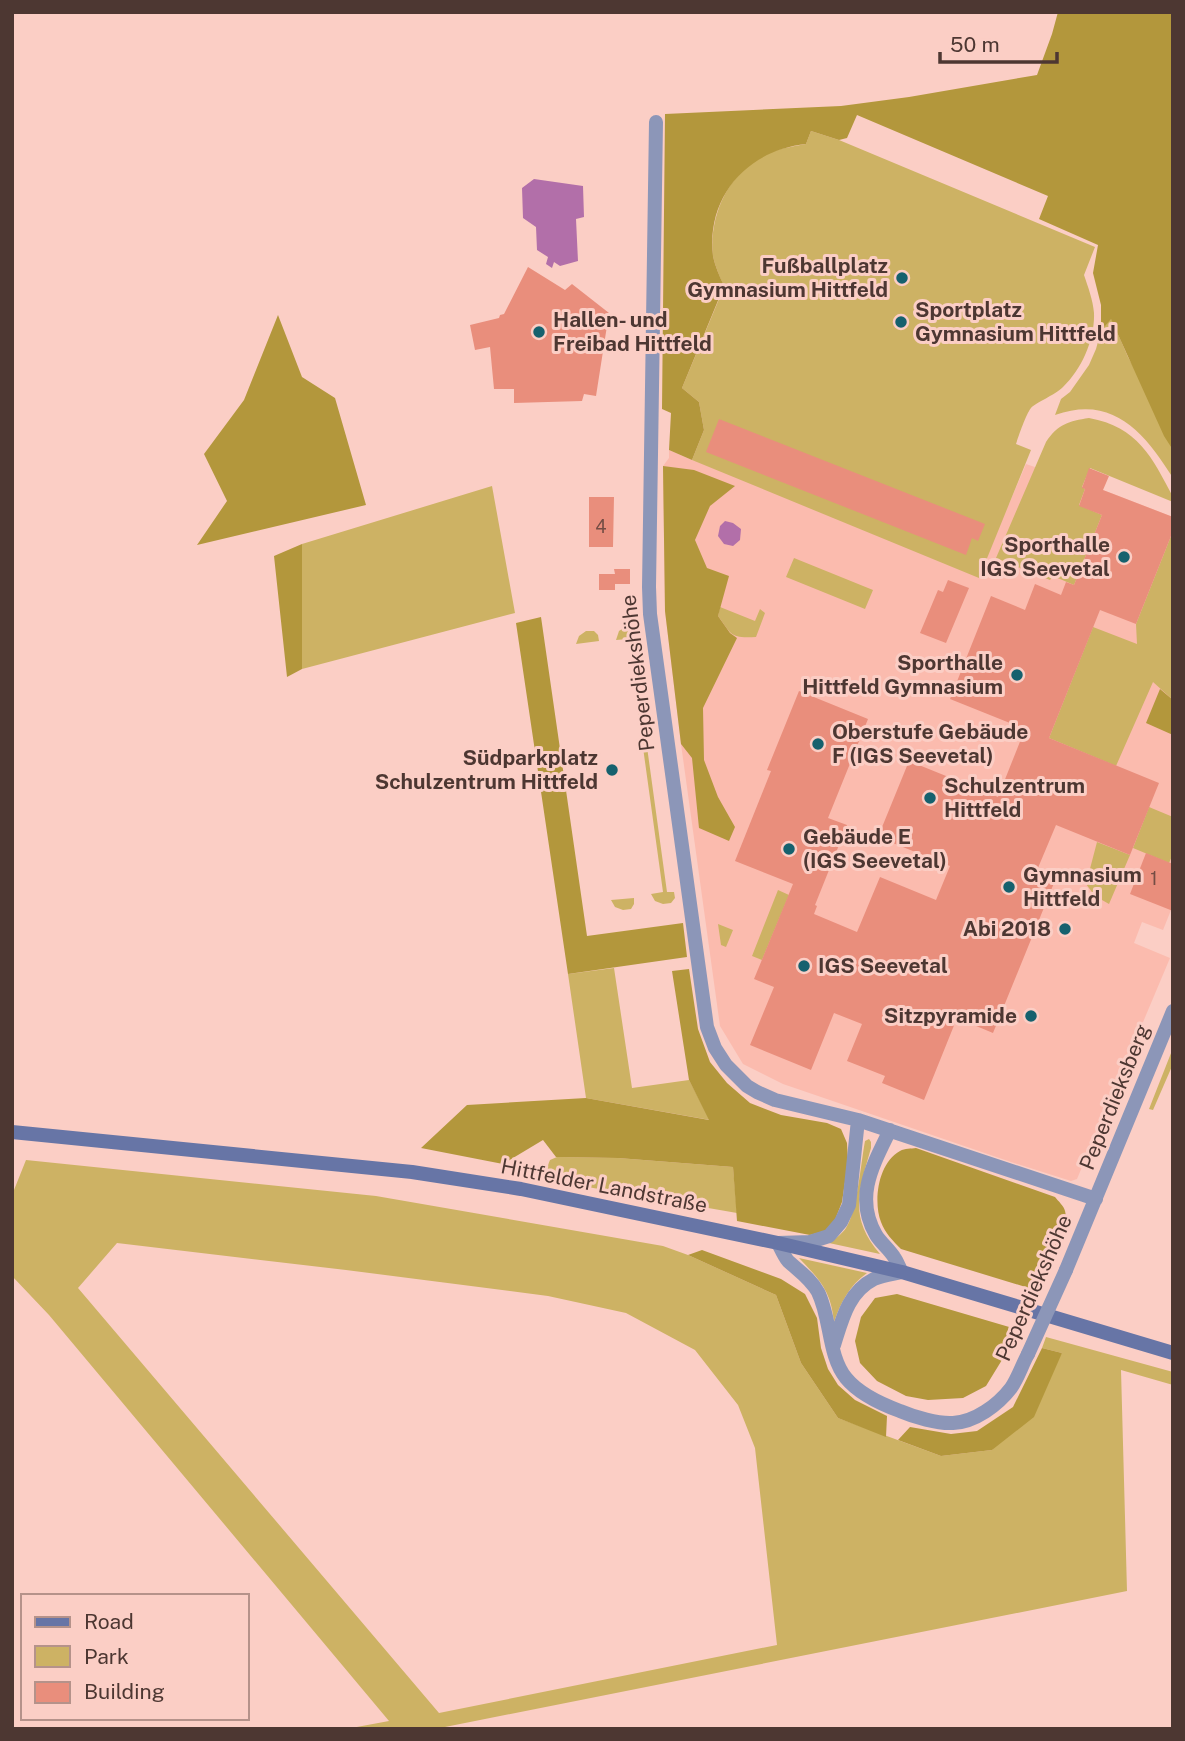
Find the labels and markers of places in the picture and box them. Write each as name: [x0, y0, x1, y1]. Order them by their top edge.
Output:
place label: Fußballplatz Gymnasium Hittfeld: [687, 253, 888, 302]
marker: Fußballplatz Gymnasium Hittfeld: [894, 270, 910, 286]
place label: Sportplatz Gymnasium Hittfeld: [915, 297, 1116, 346]
place label: Hallen- und Freibad Hittfeld: [553, 307, 712, 356]
marker: Sportplatz Gymnasium Hittfeld: [893, 314, 909, 330]
marker: Hallen- und Freibad Hittfeld: [531, 324, 547, 340]
place label: Sporthalle IGS Seevetal: [980, 532, 1110, 581]
marker: Sporthalle IGS Seevetal: [1116, 549, 1132, 565]
place label: Sporthalle Hittfeld Gymnasium: [802, 650, 1003, 699]
marker: Sporthalle Hittfeld Gymnasium: [1009, 667, 1025, 683]
place label: Oberstufe Gebäude F (IGS Seevetal): [832, 719, 1028, 768]
marker: Oberstufe Gebäude F (IGS Seevetal): [810, 736, 826, 752]
place label: Südparkplatz Schulzentrum Hittfeld: [375, 745, 598, 794]
marker: Südparkplatz Schulzentrum Hittfeld: [604, 762, 620, 778]
place label: Schulzentrum Hittfeld: [944, 773, 1085, 822]
marker: Schulzentrum Hittfeld: [922, 790, 938, 806]
place label: Gebäude E (IGS Seevetal): [803, 824, 947, 873]
marker: Gebäude E (IGS Seevetal): [781, 841, 797, 857]
place label: Gymnasium Hittfeld: [1023, 862, 1142, 911]
marker: Gymnasium Hittfeld: [1001, 879, 1017, 895]
place label: Abi 2018: [963, 916, 1051, 941]
marker: Abi 2018: [1057, 921, 1073, 937]
place label: IGS Seevetal: [818, 953, 948, 978]
marker: IGS Seevetal: [796, 958, 812, 974]
place label: Sitzpyramide: [884, 1003, 1017, 1028]
marker: Sitzpyramide: [1023, 1008, 1039, 1024]

